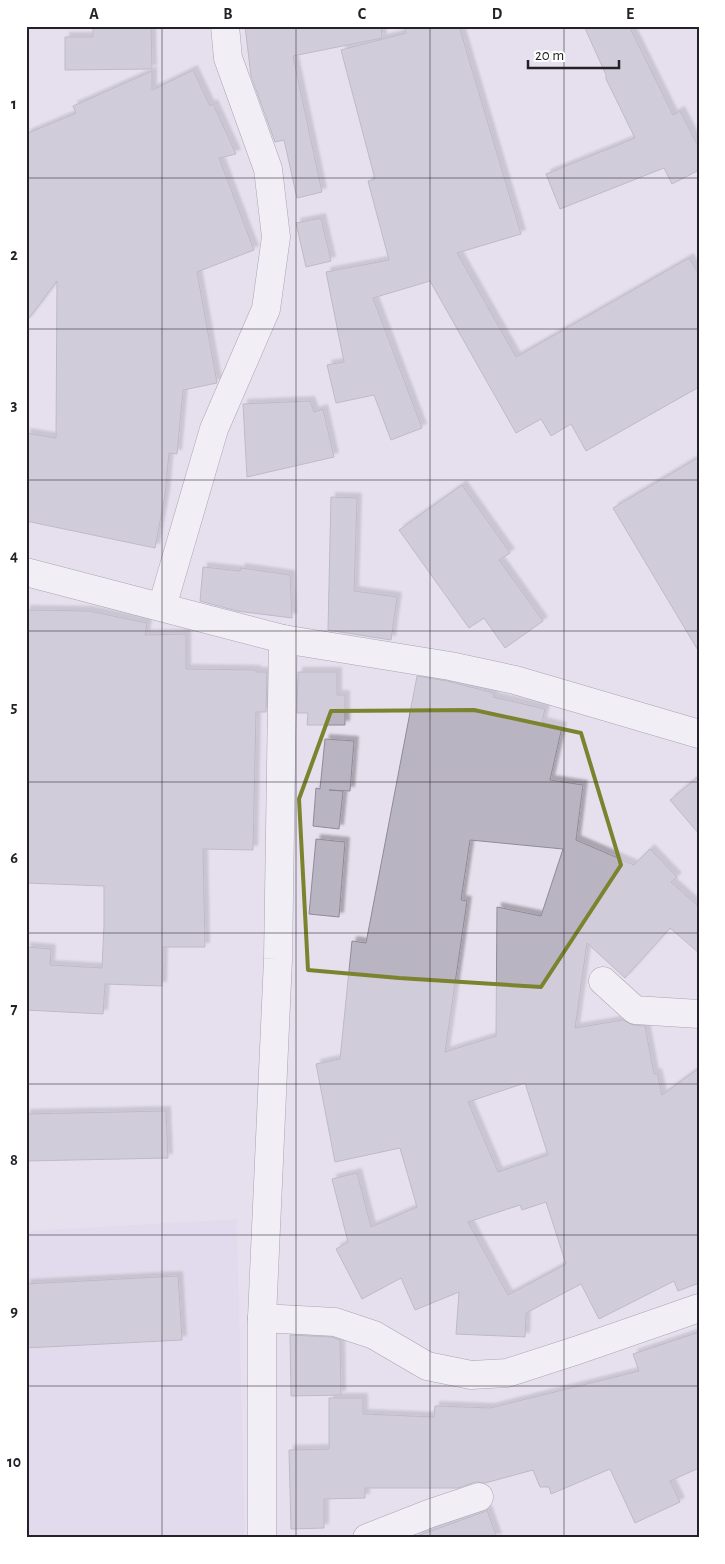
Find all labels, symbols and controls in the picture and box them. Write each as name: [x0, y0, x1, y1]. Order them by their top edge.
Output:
text: A: [89, 6, 99, 22]
text: B: [223, 6, 233, 22]
text: C: [358, 6, 367, 22]
text: D: [492, 6, 503, 22]
text: E: [626, 6, 634, 22]
scale bar: [528, 38, 619, 70]
text: 20 m: [535, 48, 564, 63]
text: 1: [11, 96, 17, 112]
text: 2: [10, 247, 18, 263]
text: 3: [11, 397, 18, 413]
text: 4: [10, 548, 18, 564]
text: 5: [11, 699, 18, 715]
text: 6: [10, 850, 18, 866]
text: 7: [11, 1001, 18, 1017]
text: 8: [10, 1152, 18, 1168]
text: 9: [10, 1303, 18, 1319]
text: 10: [7, 1454, 21, 1470]

